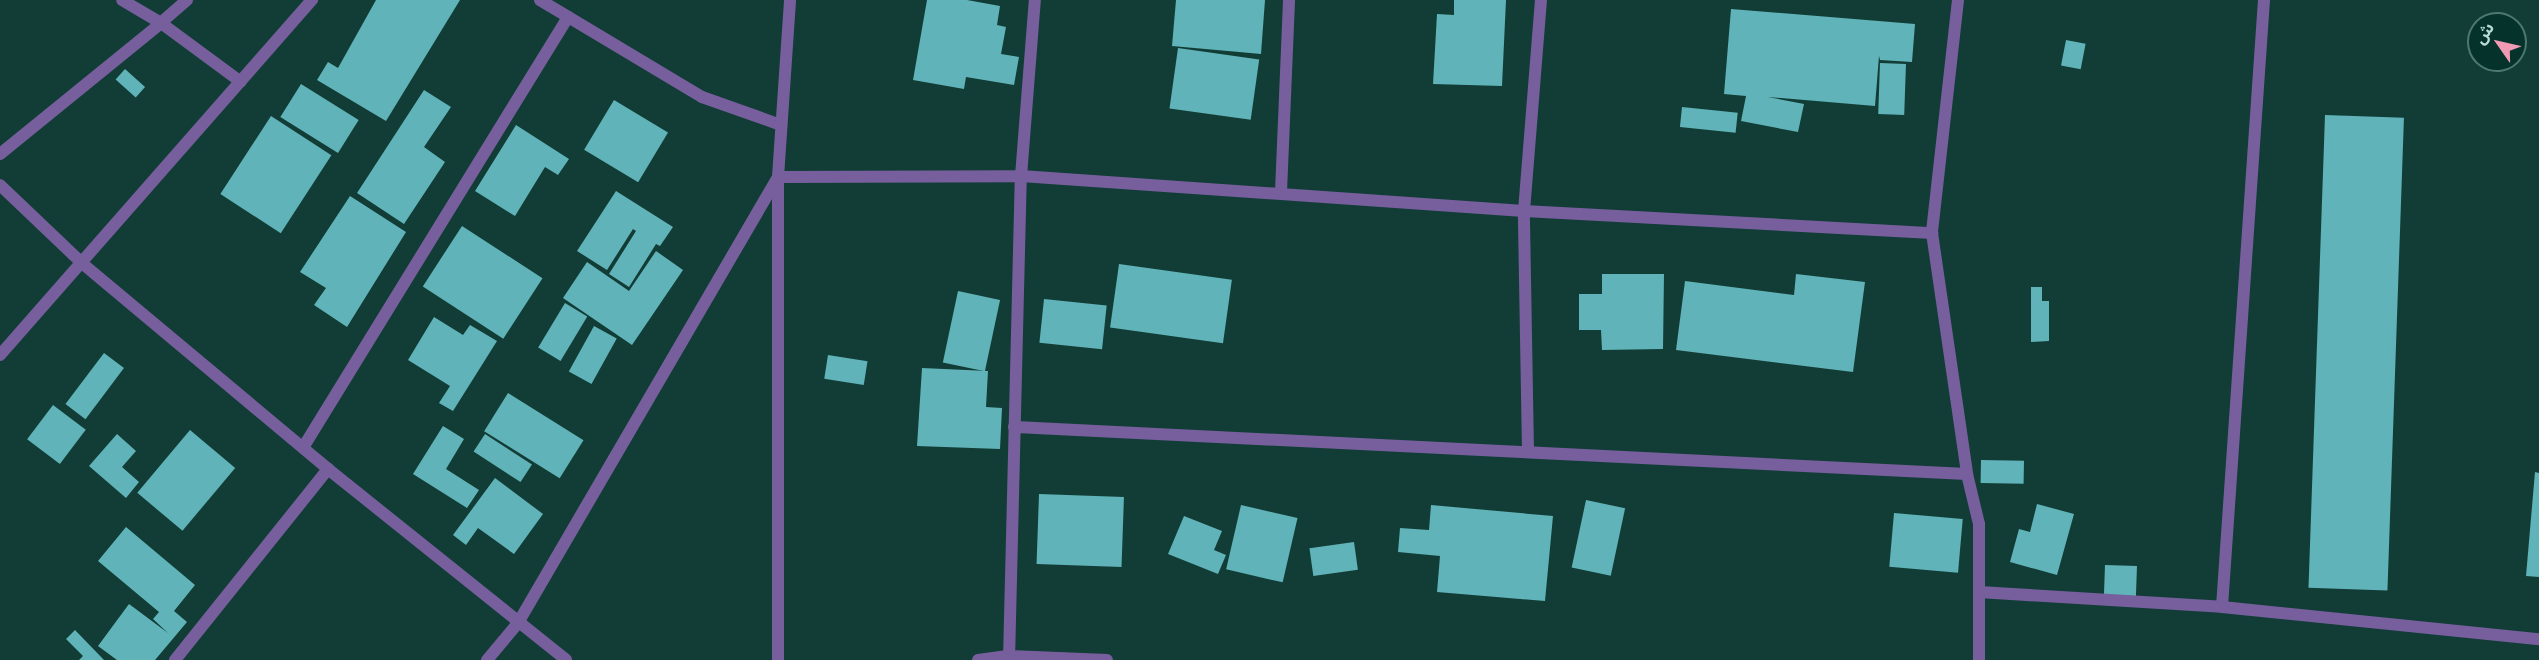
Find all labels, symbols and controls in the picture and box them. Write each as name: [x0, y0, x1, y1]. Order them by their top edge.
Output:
north arrow: [2467, 12, 2527, 72]
text: ش: [2469, 18, 2498, 48]

